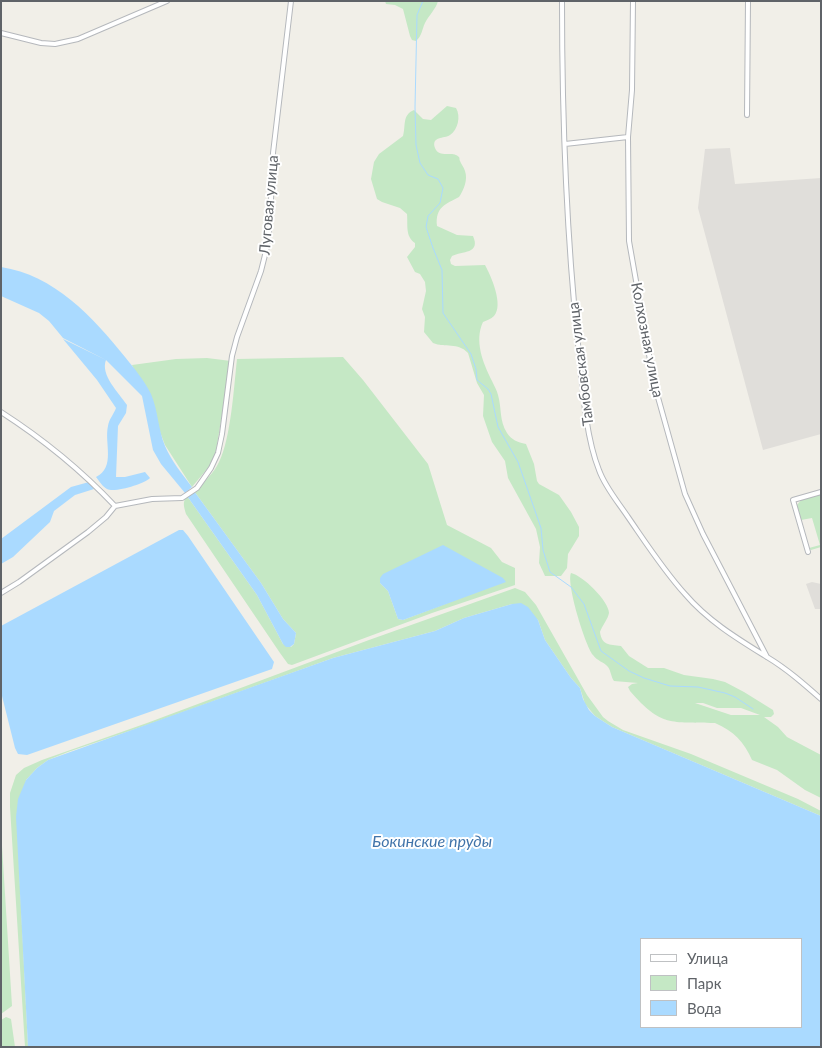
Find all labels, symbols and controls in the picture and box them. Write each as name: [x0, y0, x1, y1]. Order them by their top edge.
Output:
street label: Луговая улица: [256, 154, 282, 256]
street label: Колхозная улица: [627, 281, 667, 399]
street label: Тамбовская улица: [564, 301, 598, 427]
water label: Бокинские пруды: [372, 832, 492, 852]
legend: [640, 938, 802, 1028]
text: Улица: [687, 949, 728, 967]
text: Парк: [687, 974, 721, 992]
text: Вода: [687, 999, 722, 1017]

